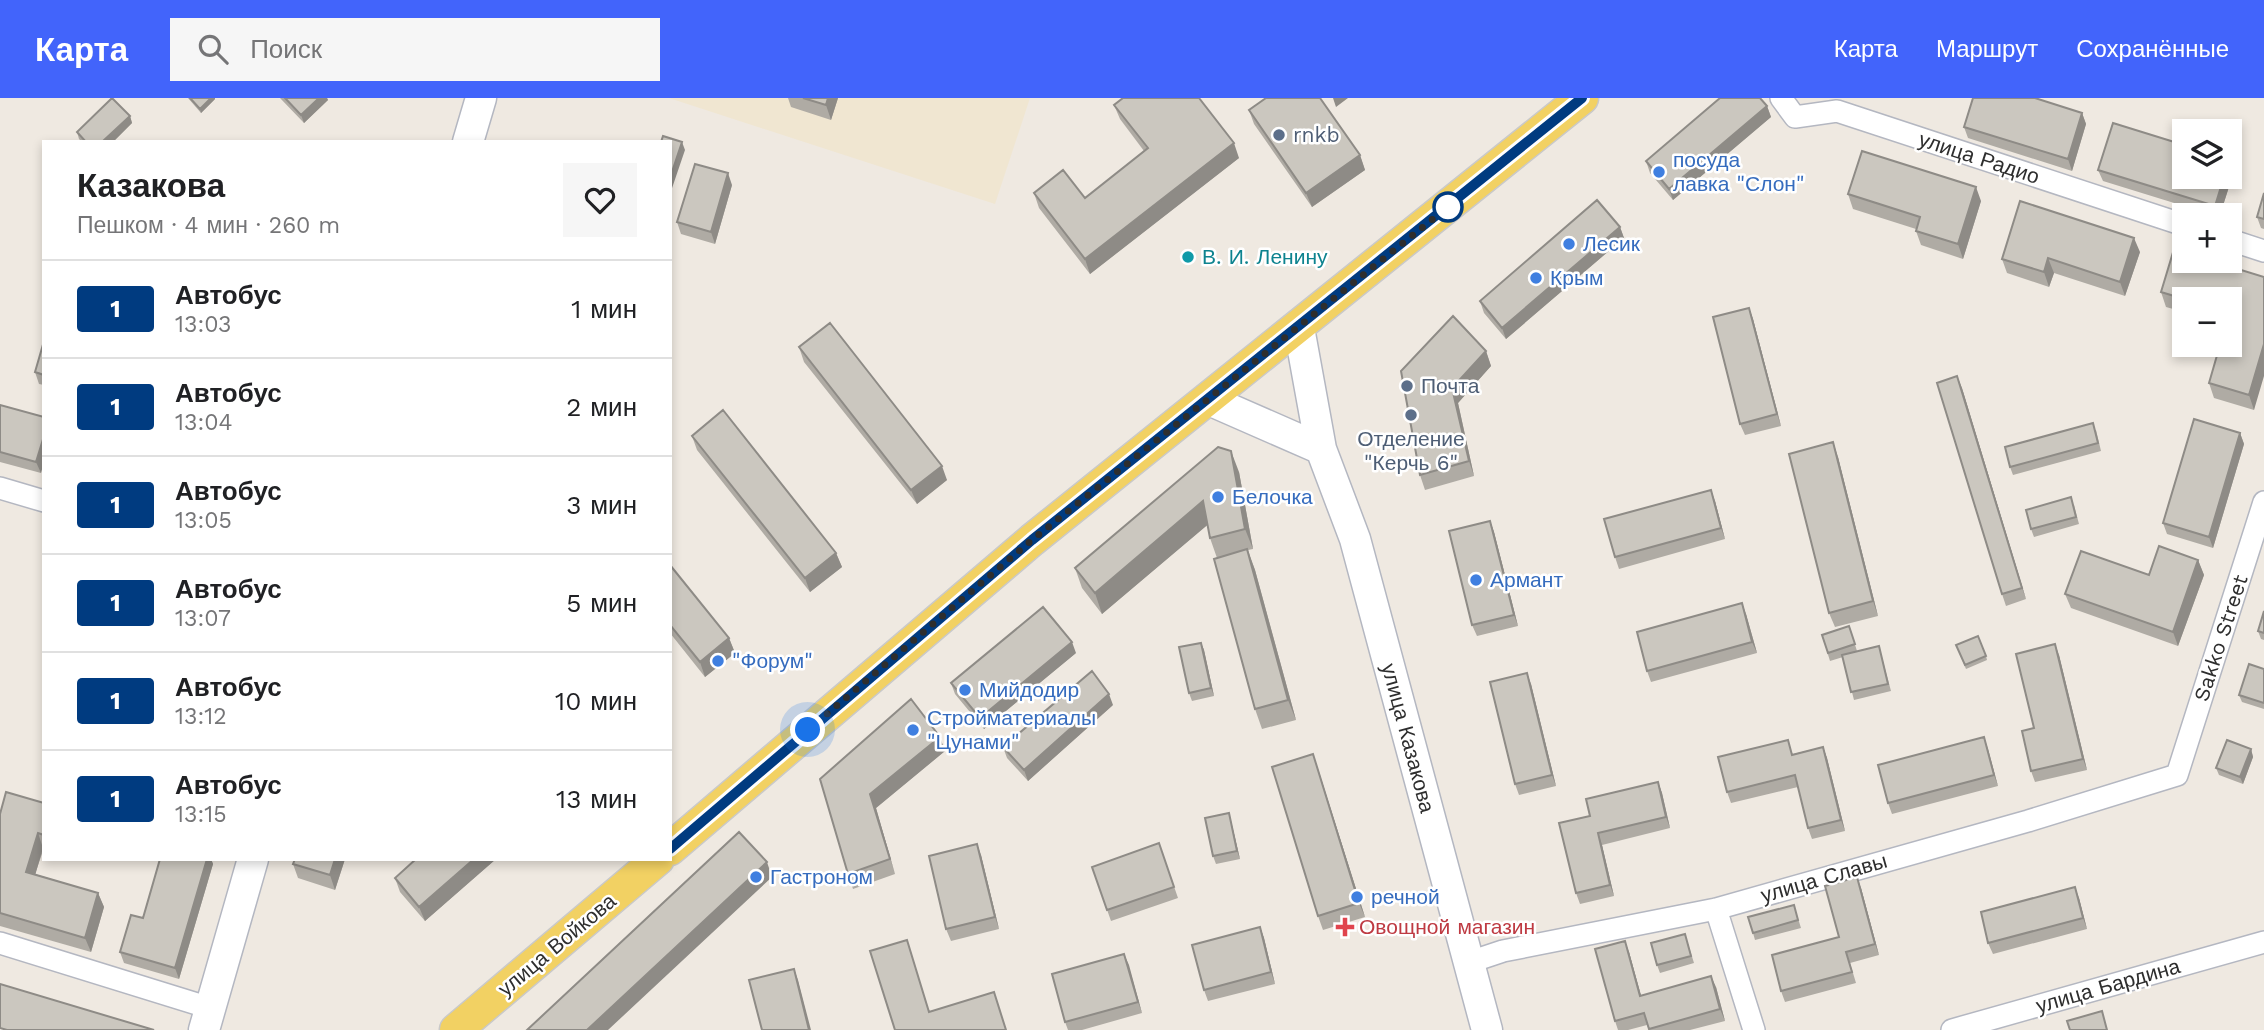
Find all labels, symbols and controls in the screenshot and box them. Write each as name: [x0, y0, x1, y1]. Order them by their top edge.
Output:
search box: [170, 18, 660, 81]
text: Карта: [35, 30, 128, 69]
icon: search: [194, 30, 232, 68]
text: Поиск: [250, 34, 322, 64]
text: Карта: [1834, 35, 1898, 63]
text: Маршрут: [1936, 35, 2038, 63]
text: Сохранённые: [2076, 35, 2229, 63]
map controls: [2172, 119, 2242, 357]
button: layers: [2172, 119, 2242, 189]
place label: rnkb: [1293, 122, 1340, 147]
street label: улица Радио: [1916, 126, 2043, 189]
marker: rnkb: [1271, 127, 1287, 143]
place label: посуда лавка "Слон": [1673, 147, 1804, 196]
button: heart: [563, 163, 637, 237]
marker: посуда лавка "Слон": [1651, 164, 1667, 180]
text: Казакова: [77, 166, 225, 205]
unlabelled marker: [1433, 192, 1463, 222]
button: +: [2172, 203, 2242, 273]
text: Пешком · 4 мин · 260 m: [77, 212, 340, 239]
place label: Лесик: [1583, 231, 1641, 256]
marker: Лесик: [1561, 236, 1577, 252]
place label: В. И. Ленину: [1202, 244, 1328, 269]
marker: В. И. Ленину: [1180, 249, 1196, 265]
place label: Крым: [1550, 265, 1603, 290]
marker: Крым: [1528, 270, 1544, 286]
text: Автобус: [175, 280, 282, 310]
button: −: [2172, 287, 2242, 357]
text: 1 мин: [571, 294, 637, 324]
text: 1: [110, 295, 121, 323]
text: 13:03: [175, 311, 231, 338]
place label: Почта: [1421, 373, 1480, 398]
text: Автобус: [175, 378, 282, 408]
marker: Почта: [1399, 378, 1415, 394]
text: 2 мин: [566, 392, 637, 422]
text: 1: [110, 393, 121, 421]
marker: Отделение "Керчь 6": [1403, 407, 1419, 423]
text: 13:04: [175, 409, 233, 436]
place label: Отделение "Керчь 6": [1357, 426, 1465, 475]
text: Автобус: [175, 476, 282, 506]
place label: Белочка: [1232, 484, 1313, 509]
marker: Белочка: [1210, 489, 1226, 505]
text: 3 мин: [566, 490, 637, 520]
text: 1: [110, 491, 121, 519]
text: 13:05: [175, 507, 232, 534]
place label: Армант: [1490, 567, 1563, 592]
street label: Sakko Street: [2188, 571, 2253, 704]
marker: Армант: [1468, 572, 1484, 588]
text: Автобус: [175, 574, 282, 604]
text: 5 мин: [566, 588, 637, 618]
text: 1: [110, 589, 121, 617]
text: 13:07: [175, 605, 231, 632]
place label: "Форум": [732, 648, 813, 673]
marker: "Форум": [710, 653, 726, 669]
street label: улица Казакова: [1377, 660, 1441, 816]
text: Автобус: [175, 672, 282, 702]
place label: Мийдодир: [979, 677, 1079, 702]
marker: Мийдодир: [957, 682, 973, 698]
text: 10 мин: [555, 686, 637, 716]
text: 1: [110, 687, 121, 715]
text: 13:12: [175, 703, 227, 730]
place label: Стройматериалы "Цунами": [927, 705, 1096, 754]
your location: [790, 712, 825, 747]
marker: Стройматериалы "Цунами": [905, 722, 921, 738]
text: Автобус: [175, 770, 282, 800]
text: 13 мин: [556, 784, 637, 814]
text: 1: [110, 785, 121, 813]
text: 13:15: [175, 801, 227, 828]
street label: улица Славы: [1758, 848, 1890, 907]
place label: Гастроном: [770, 864, 873, 889]
marker: Гастроном: [748, 869, 764, 885]
place label: речной: [1371, 884, 1440, 909]
street label: улица Войкова: [493, 888, 621, 1001]
marker: речной: [1349, 889, 1365, 905]
place label: Овощной магазин: [1359, 914, 1535, 939]
marker: Овощной магазин: [1337, 919, 1353, 935]
street label: улица Бардина: [2033, 953, 2183, 1018]

